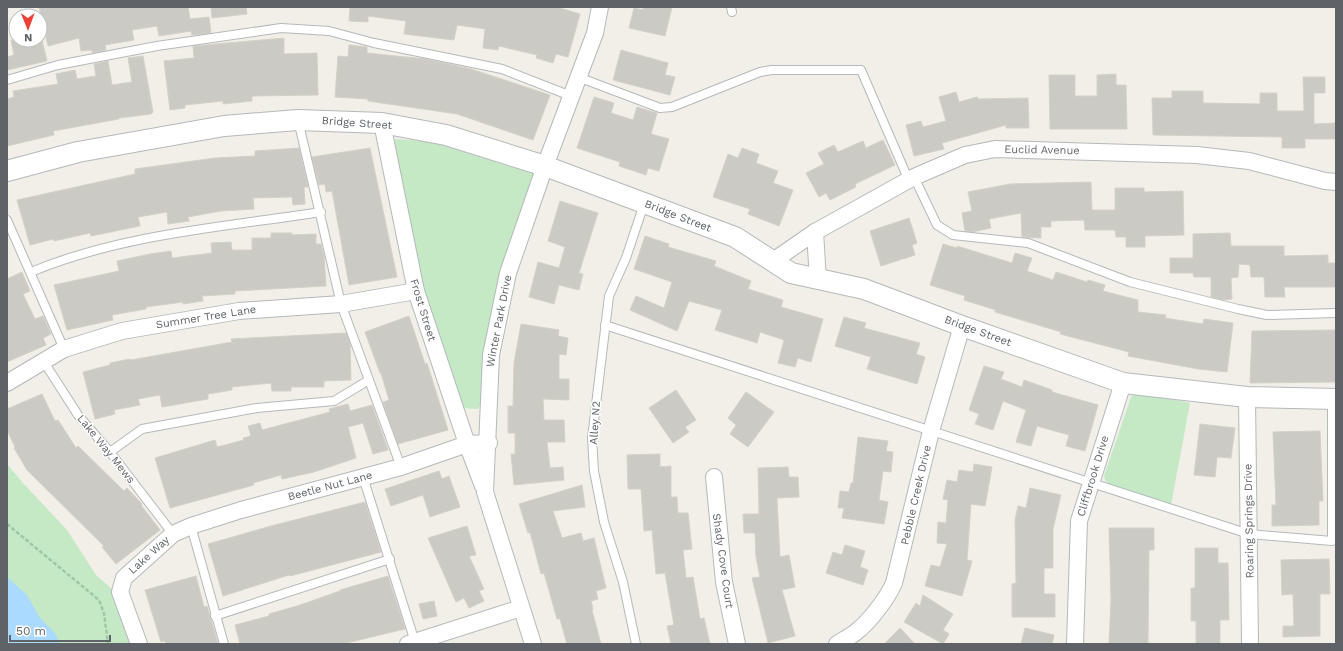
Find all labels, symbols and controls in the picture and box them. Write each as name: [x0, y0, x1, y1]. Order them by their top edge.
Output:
north arrow: [8, 8, 48, 48]
text: N: [24, 31, 32, 44]
street label: Bridge Street: [321, 114, 393, 132]
street label: Euclid Avenue: [1004, 143, 1080, 157]
street label: Bridge Street: [643, 197, 714, 235]
street label: Winter Park Drive: [484, 274, 514, 368]
street label: Frost Street: [407, 277, 439, 343]
street label: Summer Tree Lane: [155, 303, 257, 331]
street label: Bridge Street: [943, 313, 1014, 349]
street label: Alley N2: [587, 401, 603, 445]
street label: Lake Way Mews: [74, 412, 138, 486]
street label: Cliffbrook Drive: [1075, 434, 1111, 518]
street label: Pebble Creek Drive: [898, 444, 934, 546]
street label: Roaring Springs Drive: [1242, 464, 1256, 578]
street label: Beetle Nut Lane: [286, 468, 374, 504]
street label: Shady Cove Court: [710, 513, 736, 610]
street label: Lake Way: [126, 533, 172, 577]
scale bar: [10, 617, 110, 643]
text: 50 m: [16, 624, 46, 638]

